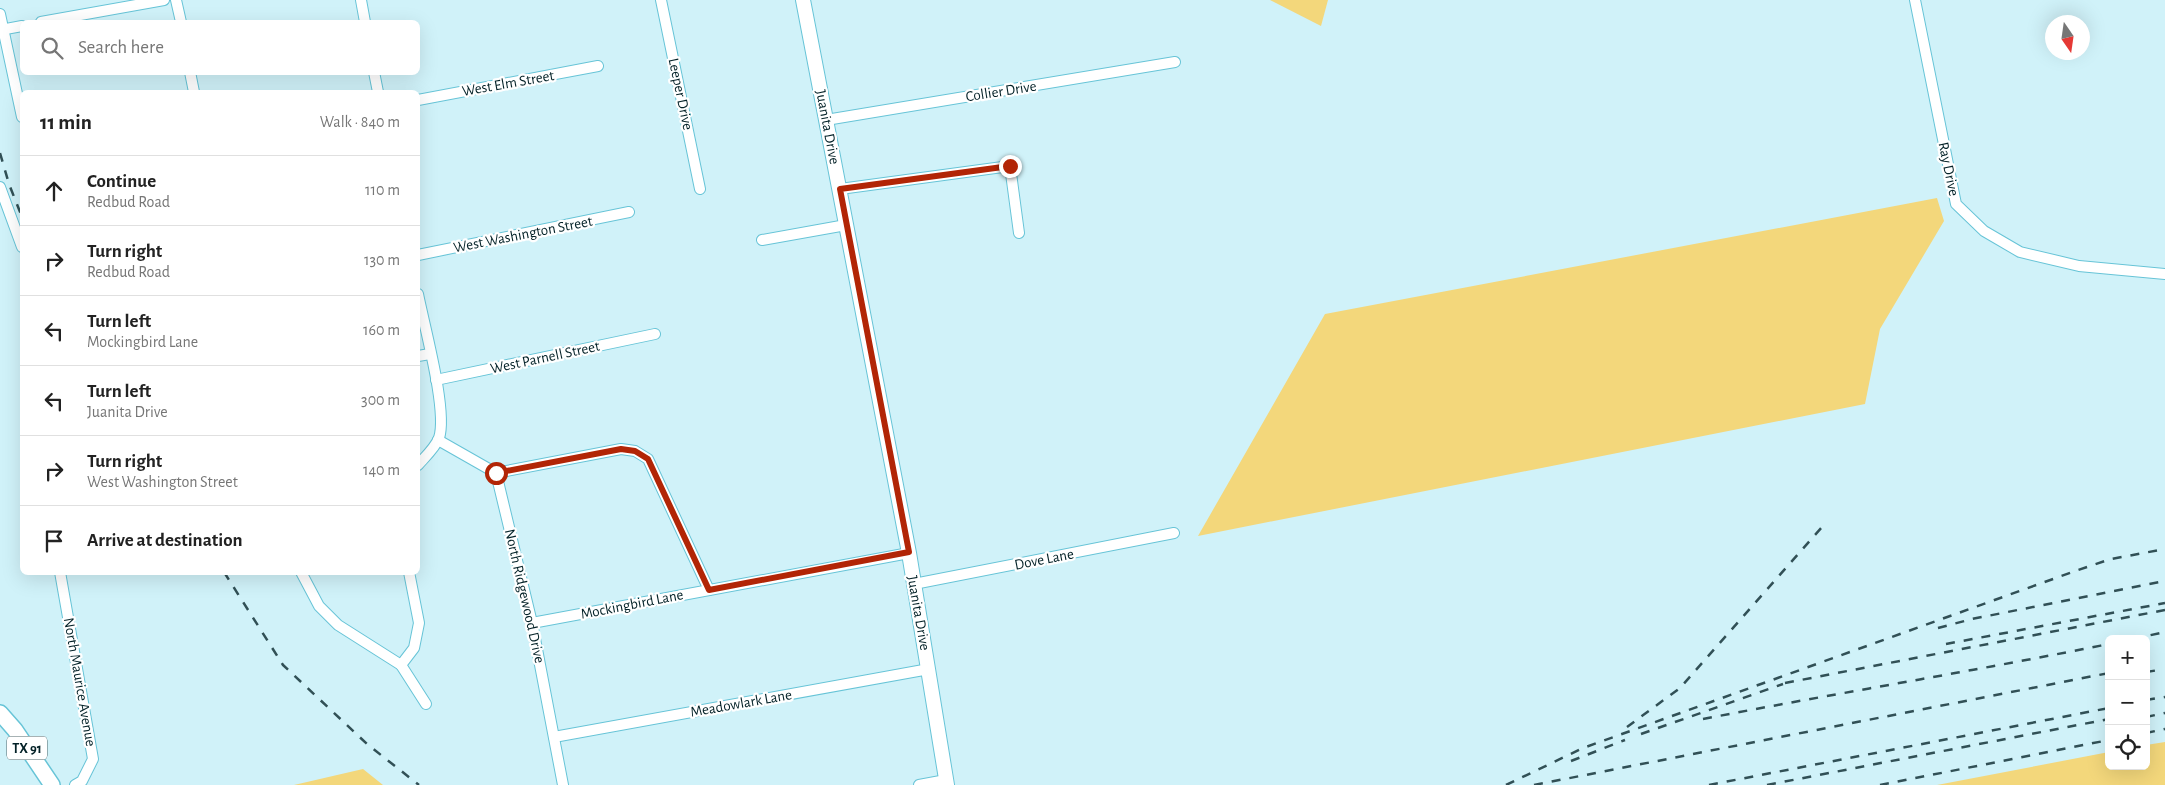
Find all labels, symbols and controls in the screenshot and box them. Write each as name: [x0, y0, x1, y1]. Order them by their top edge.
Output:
north arrow: [2045, 15, 2090, 60]
search box: [20, 20, 420, 75]
icon: search: [38, 34, 66, 62]
text: Search here: [78, 38, 164, 57]
street label: Leeper Drive: [666, 57, 695, 131]
street label: West Elm Street: [461, 68, 555, 99]
street label: Collier Drive: [965, 78, 1038, 104]
street label: Juanita Drive: [813, 89, 842, 166]
text: 11 min: [40, 112, 92, 133]
text: Walk · 840 m: [320, 114, 400, 130]
street label: Ray Drive: [1935, 141, 1962, 198]
route end: [999, 155, 1022, 178]
text: Continue: [87, 172, 156, 191]
icon: ahead: [40, 177, 68, 205]
text: 110 m: [365, 182, 400, 198]
text: Redbud Road: [87, 194, 170, 210]
street label: West Washington Street: [452, 214, 594, 255]
text: Turn right: [87, 242, 162, 261]
icon: right: [40, 247, 68, 275]
text: 130 m: [364, 252, 400, 268]
text: Redbud Road: [87, 264, 170, 280]
text: Turn left: [87, 312, 151, 331]
icon: left: [40, 317, 68, 345]
text: 160 m: [363, 322, 400, 338]
text: Mockingbird Lane: [87, 334, 198, 350]
street label: West Parnell Street: [489, 339, 601, 376]
text: Turn left: [87, 382, 151, 401]
icon: left: [40, 387, 68, 415]
text: 300 m: [361, 392, 400, 408]
text: Juanita Drive: [87, 404, 168, 420]
text: Turn right: [87, 452, 162, 471]
icon: right: [40, 457, 68, 485]
text: 140 m: [363, 462, 400, 478]
route start: [485, 462, 508, 485]
text: West Washington Street: [87, 474, 238, 490]
icon: arrive: [40, 527, 68, 555]
street label: North Ridgewood Drive: [502, 528, 547, 665]
text: Arrive at destination: [87, 531, 243, 550]
street label: Dove Lane: [1013, 546, 1075, 573]
street label: Juanita Drive: [905, 575, 932, 652]
street label: Mockingbird Lane: [579, 587, 685, 622]
street label: North Maurice Avenue: [61, 617, 98, 748]
map controls: [2105, 635, 2150, 770]
button: +: [2105, 635, 2150, 680]
button: −: [2105, 680, 2150, 725]
street label: Meadowlark Lane: [689, 687, 793, 720]
button: locate: [2105, 725, 2150, 770]
road number: TX 91: [7, 736, 47, 760]

